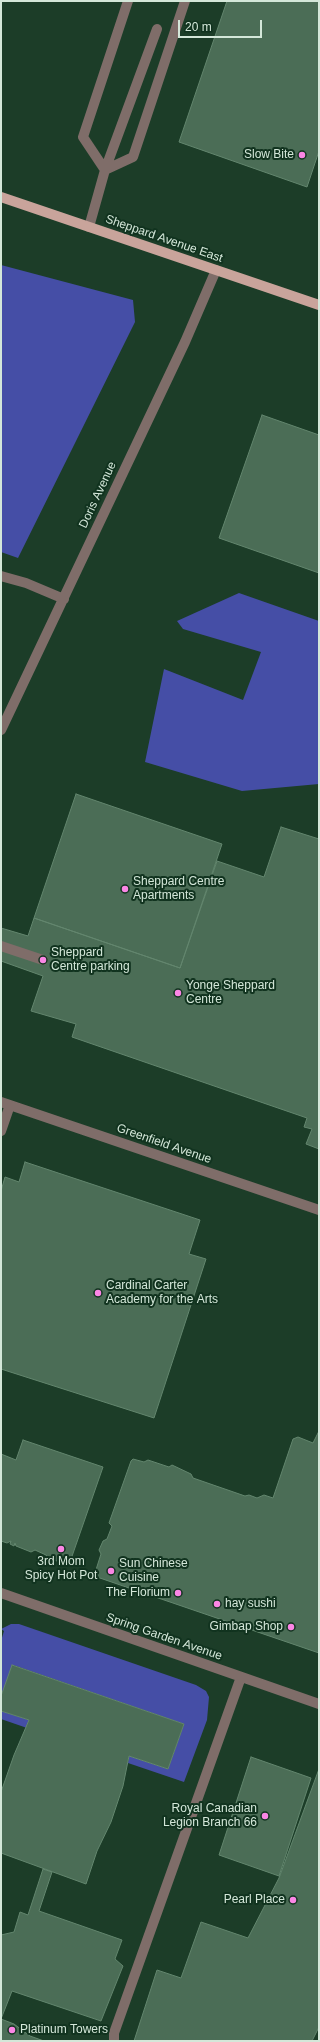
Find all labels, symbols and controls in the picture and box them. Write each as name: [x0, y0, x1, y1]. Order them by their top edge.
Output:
scale bar: [180, 12, 264, 38]
text: 20 m: [185, 20, 212, 34]
place label: Slow Bite: [244, 148, 294, 162]
marker: Slow Bite: [297, 150, 307, 160]
street label: Sheppard Avenue East: [103, 212, 225, 266]
street label: Doris Avenue: [76, 459, 120, 531]
place label: Sheppard Centre Apartments: [133, 875, 224, 903]
marker: Sheppard Centre Apartments: [120, 884, 130, 894]
place label: Sheppard Centre parking: [51, 946, 130, 974]
marker: Sheppard Centre parking: [38, 955, 48, 965]
place label: Yonge Sheppard Centre: [186, 979, 275, 1007]
marker: Yonge Sheppard Centre: [173, 988, 183, 998]
street label: Greenfield Avenue: [115, 1121, 213, 1167]
place label: Cardinal Carter Academy for the Arts: [106, 1279, 218, 1307]
marker: Cardinal Carter Academy for the Arts: [93, 1288, 103, 1298]
marker: 3rd Mom Spicy Hot Pot: [56, 1544, 66, 1554]
place label: 3rd Mom Spicy Hot Pot: [25, 1555, 97, 1583]
place label: Sun Chinese Cuisine: [119, 1557, 188, 1585]
marker: Sun Chinese Cuisine: [106, 1566, 116, 1576]
place label: The Florium: [106, 1586, 170, 1600]
marker: The Florium: [173, 1588, 183, 1598]
place label: hay sushi: [225, 1597, 276, 1611]
marker: hay sushi: [212, 1599, 222, 1609]
street label: Spring Garden Avenue: [104, 1610, 224, 1664]
place label: Gimbap Shop: [210, 1620, 283, 1634]
marker: Gimbap Shop: [286, 1622, 296, 1632]
place label: Royal Canadian Legion Branch 66: [163, 1802, 257, 1830]
marker: Royal Canadian Legion Branch 66: [260, 1811, 270, 1821]
place label: Pearl Place: [224, 1893, 285, 1907]
marker: Pearl Place: [288, 1895, 298, 1905]
place label: Platinum Towers: [20, 2023, 108, 2037]
marker: Platinum Towers: [7, 2025, 17, 2035]

